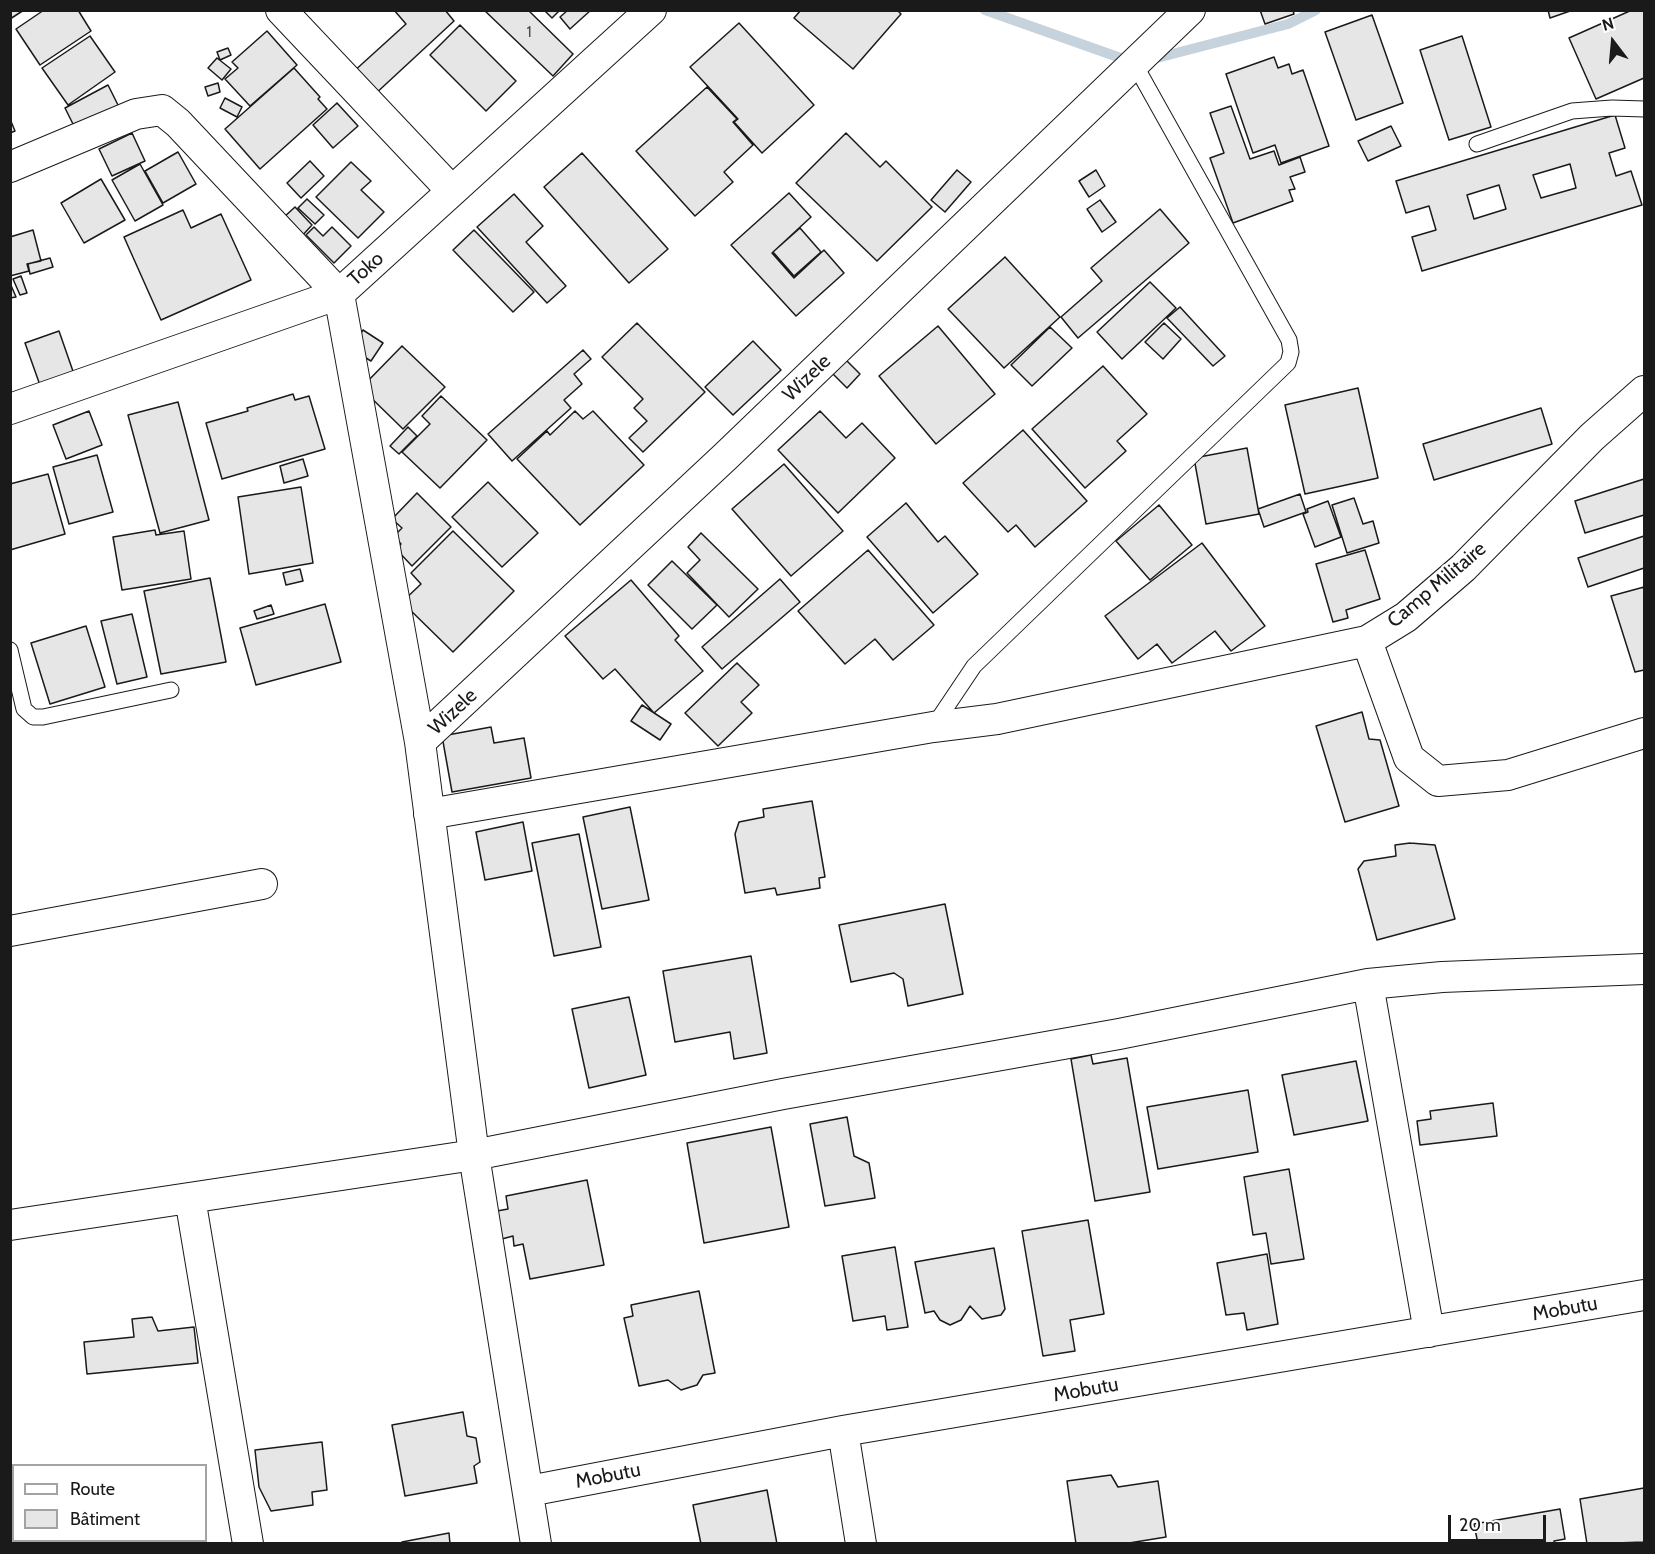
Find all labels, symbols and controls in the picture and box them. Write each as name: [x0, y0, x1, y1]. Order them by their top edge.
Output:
north arrow: [1583, 12, 1643, 72]
text: N: [1600, 14, 1616, 35]
house number: 1: [526, 22, 532, 42]
street label: Toko: [343, 247, 389, 291]
street label: Wizele: [778, 349, 836, 407]
street label: Camp Militaire: [1383, 537, 1491, 633]
street label: Wizele: [424, 684, 482, 740]
street label: Mobutu: [1531, 1291, 1599, 1327]
street label: Mobutu: [1052, 1372, 1120, 1408]
street label: Mobutu: [573, 1458, 643, 1494]
legend: [12, 1464, 207, 1542]
text: Route: [70, 1478, 115, 1500]
scale bar: [1451, 1503, 1548, 1541]
text: Bâtiment: [70, 1508, 140, 1530]
text: 20 m: [1459, 1514, 1501, 1536]

